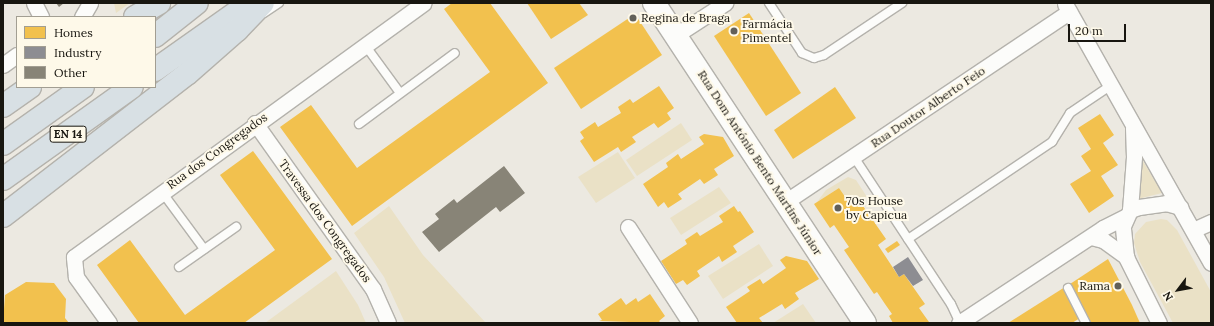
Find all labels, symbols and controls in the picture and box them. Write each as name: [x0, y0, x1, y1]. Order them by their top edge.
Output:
place label: Regina de Braga: [641, 11, 730, 25]
marker: Regina de Braga: [628, 13, 638, 23]
legend: [16, 16, 156, 88]
scale bar: [1070, 16, 1128, 42]
place label: Farmácia Pimentel: [742, 17, 792, 45]
text: 20 m: [1075, 23, 1103, 38]
text: Homes: [54, 25, 93, 40]
marker: Farmácia Pimentel: [729, 26, 739, 36]
text: Industry: [54, 45, 101, 60]
street label: Rua Doutor Alberto Feio: [868, 63, 988, 151]
text: Other: [54, 65, 87, 80]
street label: Rua Dom António Bento Martins Júnior: [695, 68, 825, 258]
street label: Rua dos Congregados: [164, 110, 270, 192]
road number: EN 14: [49, 125, 87, 143]
street label: Travessa dos Congregados: [276, 157, 374, 285]
place label: 70s House by Capicua: [846, 194, 907, 222]
marker: 70s House by Capicua: [833, 203, 843, 213]
north arrow: [1158, 270, 1198, 310]
place label: Rama: [1079, 279, 1110, 293]
marker: Rama: [1113, 281, 1123, 291]
text: N: [1160, 289, 1176, 304]

